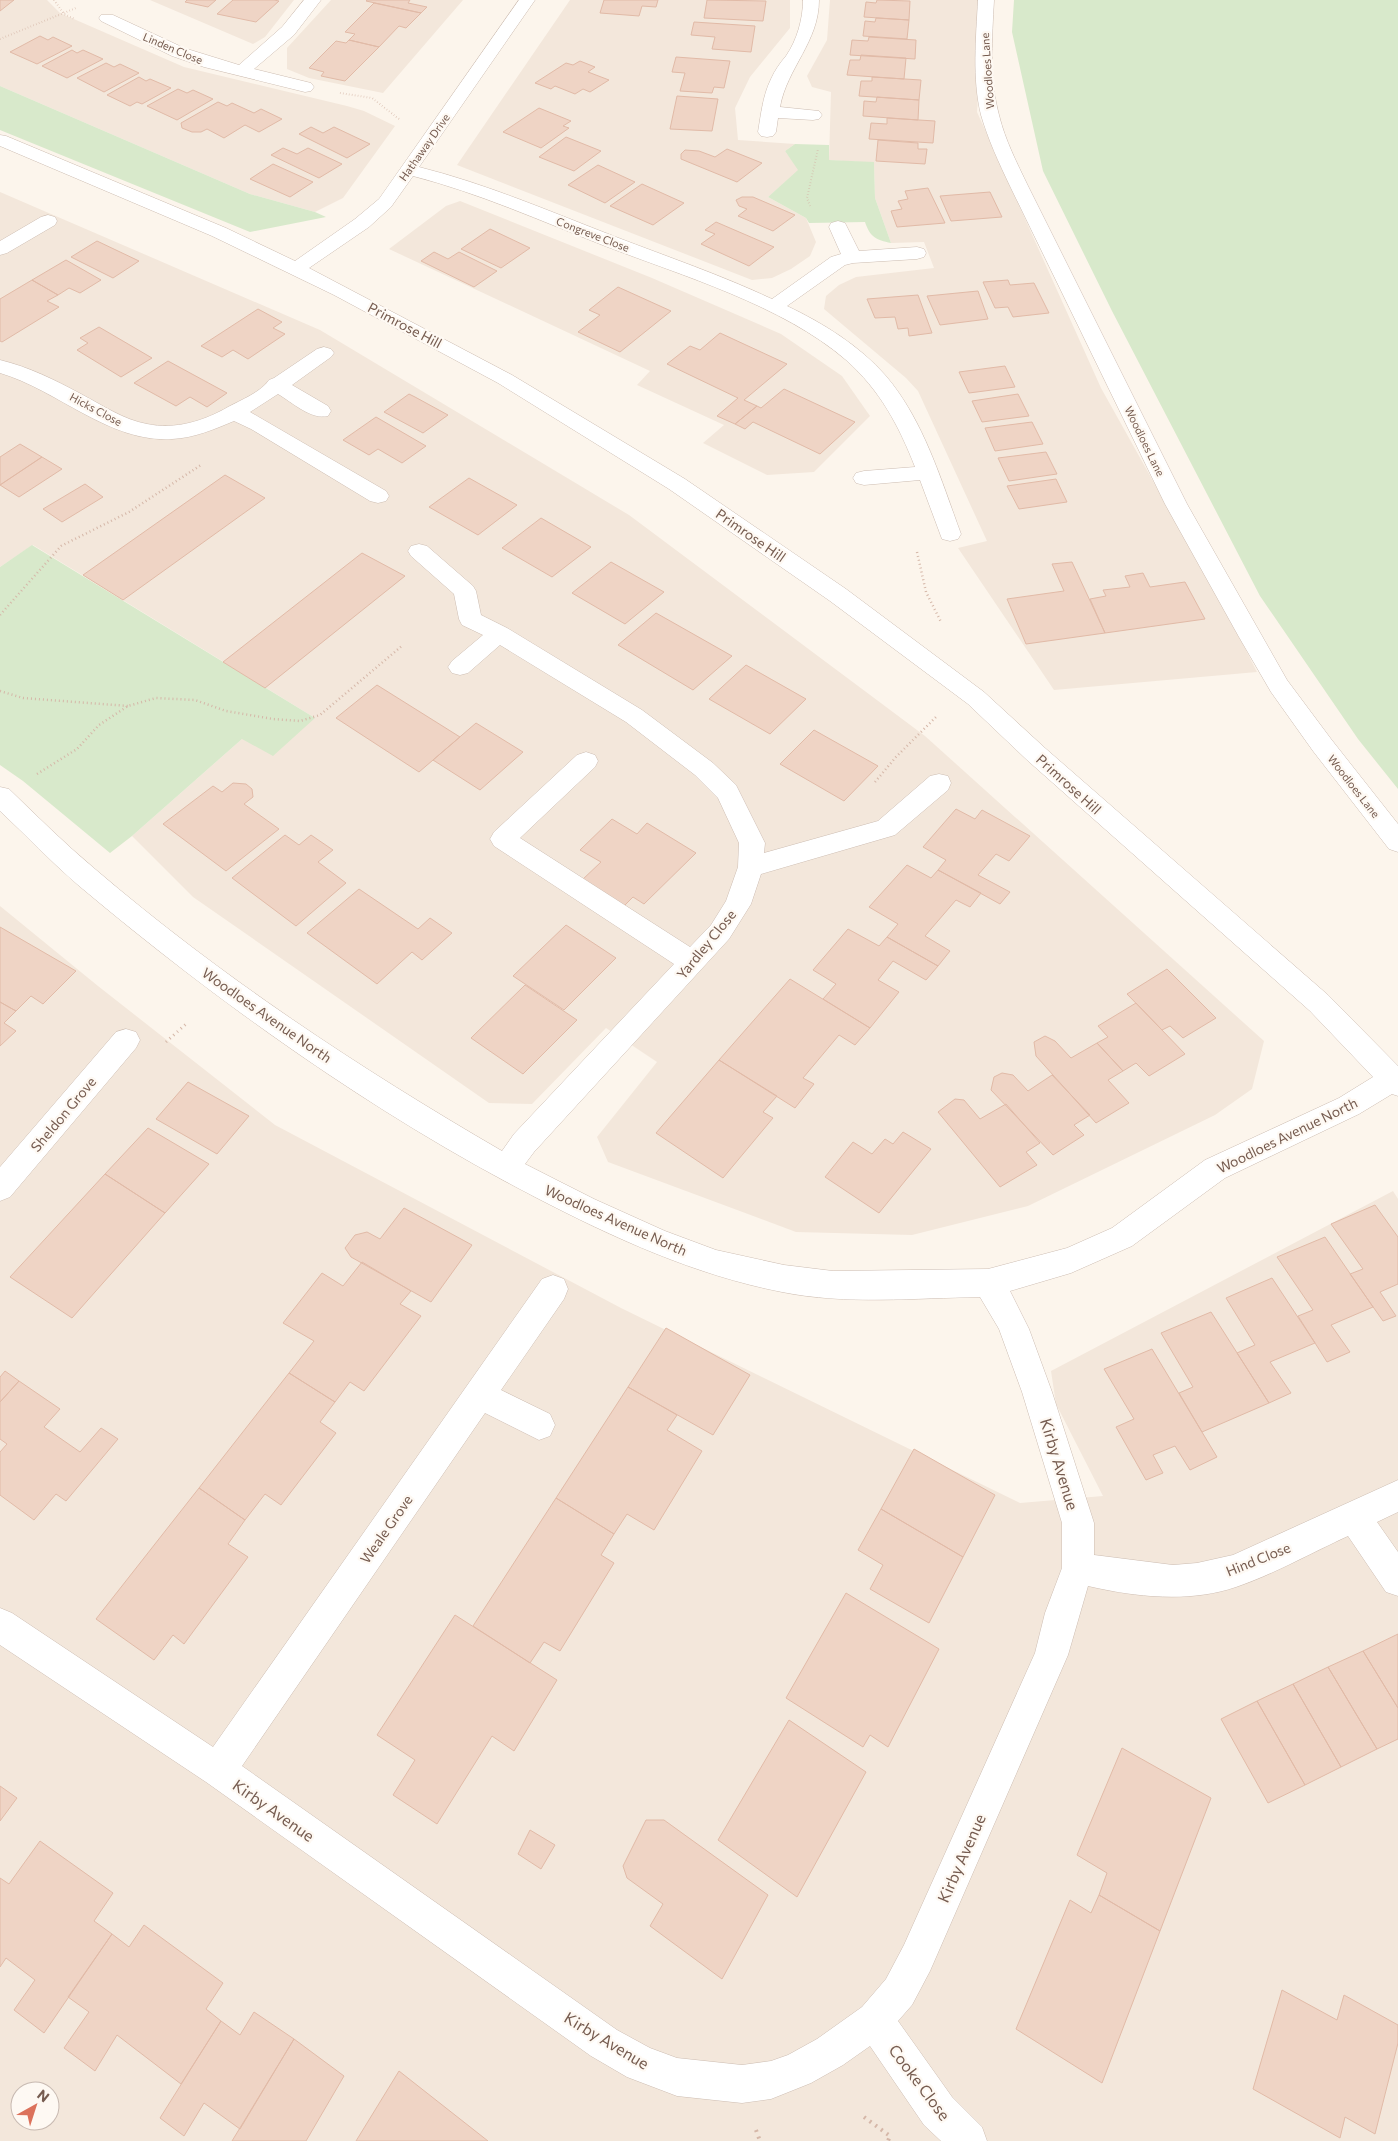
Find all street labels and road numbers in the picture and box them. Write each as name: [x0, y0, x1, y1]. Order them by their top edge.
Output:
street label: Linden Close: [141, 30, 205, 66]
street label: Woodloes Lane: [978, 32, 996, 110]
street label: Hathaway Drive: [396, 111, 452, 183]
street label: Congreve Close: [555, 214, 632, 254]
street label: Primrose Hill: [365, 298, 445, 352]
street label: Hicks Close: [68, 390, 124, 428]
street label: Woodloes Lane: [1122, 404, 1168, 478]
street label: Primrose Hill: [713, 505, 789, 565]
street label: Primrose Hill: [1033, 750, 1105, 818]
street label: Woodloes Lane: [1325, 752, 1383, 820]
street label: Yardley Close: [673, 906, 739, 982]
street label: Woodloes Avenue North: [199, 964, 335, 1066]
street label: Sheldon Grove: [27, 1073, 99, 1155]
street label: Woodloes Avenue North: [1214, 1094, 1360, 1176]
street label: Woodloes Avenue North: [542, 1181, 690, 1259]
street label: Kirby Avenue: [1037, 1416, 1083, 1512]
street label: Weale Grove: [356, 1491, 416, 1567]
street label: Hind Close: [1223, 1538, 1293, 1580]
street label: Kirby Avenue: [230, 1775, 318, 1845]
street label: Kirby Avenue: [933, 1811, 989, 1905]
street label: Kirby Avenue: [561, 2007, 653, 2073]
street label: Cooke Close: [885, 2040, 955, 2124]

